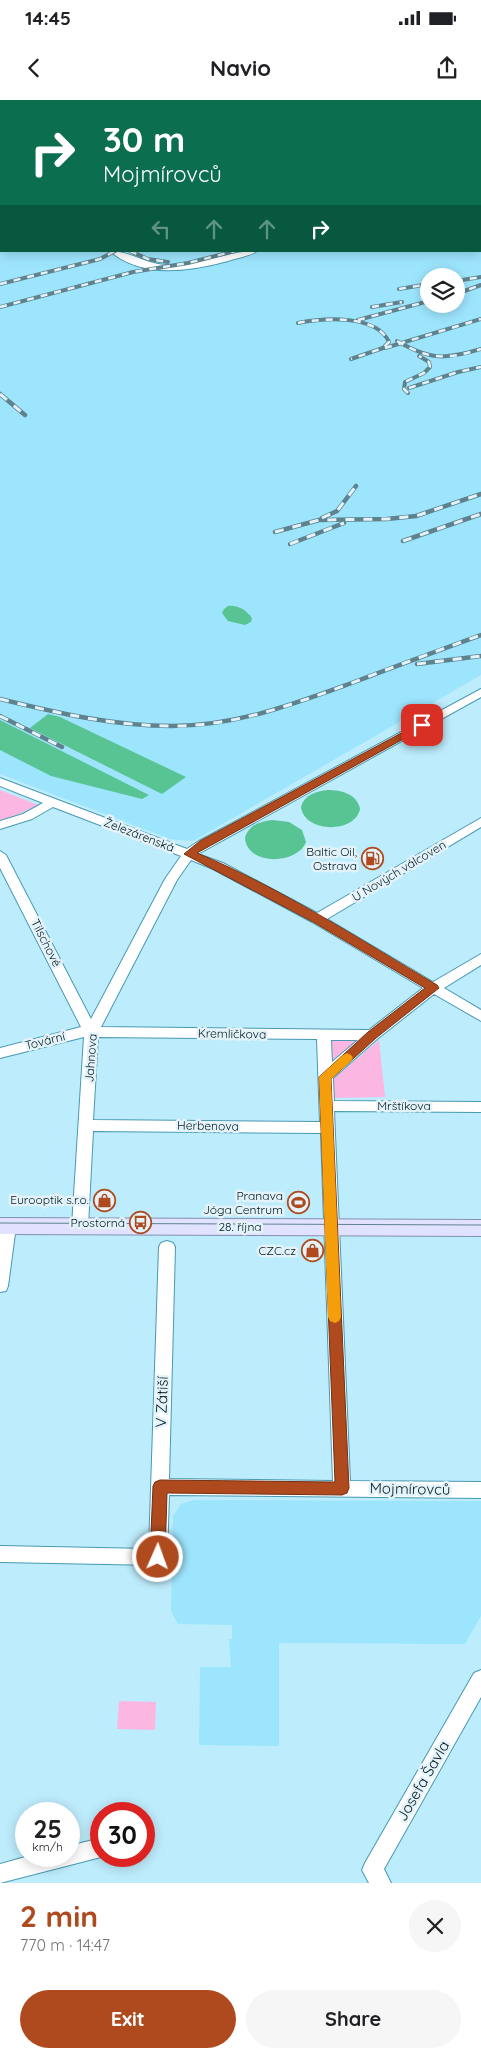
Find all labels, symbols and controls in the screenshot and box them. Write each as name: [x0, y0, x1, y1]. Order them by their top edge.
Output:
text: 14:45: [25, 6, 71, 30]
icon: back: [20, 54, 48, 82]
text: Navio: [210, 54, 271, 82]
icon: share: [433, 54, 461, 82]
text: 30 m: [103, 117, 185, 161]
icon: right: [20, 120, 85, 185]
text: Mojmírovců: [103, 160, 222, 188]
icon: left: [147, 215, 175, 243]
icon: ahead: [200, 215, 228, 243]
icon: ahead: [253, 215, 281, 243]
icon: right: [306, 215, 334, 243]
map controls: [420, 268, 465, 313]
button: layers: [420, 268, 465, 313]
pin: [401, 704, 443, 746]
icon: arrive: [408, 711, 436, 739]
street label: Železárenská: [102, 814, 177, 855]
street label: U Nových válcoven: [349, 837, 448, 905]
place label: Baltic Oil, Ostrava: [306, 844, 357, 873]
fuel station icon: Baltic Oil, Ostrava: [361, 847, 385, 871]
street label: Tilschové: [28, 916, 65, 969]
street label: Kremličkova: [198, 1025, 266, 1042]
street label: Tovární: [23, 1028, 67, 1053]
street label: Jahnova: [81, 1033, 100, 1083]
street label: Mrštíkova: [377, 1098, 431, 1113]
street label: Herbenova: [177, 1117, 239, 1134]
shop icon: Eurooptik s.r.o.: [93, 1188, 117, 1212]
place label: Pranava Jóga Centrum: [203, 1188, 283, 1217]
sports icon: Pranava Jóga Centrum: [287, 1191, 311, 1215]
place label: Eurooptik s.r.o.: [10, 1192, 89, 1207]
bus stop icon: Prostorná: [129, 1211, 153, 1235]
place label: Prostorná: [71, 1215, 125, 1230]
street label: 28. října: [218, 1219, 262, 1234]
shop icon: CZC.cz: [300, 1239, 324, 1263]
place label: CZC.cz: [259, 1243, 296, 1258]
street label: V Zátiší: [151, 1375, 172, 1428]
street label: Mojmírovců: [369, 1478, 451, 1499]
position arrow: [131, 1530, 183, 1582]
street label: Josefa Šavla: [392, 1737, 453, 1824]
speed limit sign: 30: [90, 1802, 155, 1867]
text: 25: [33, 1813, 62, 1844]
text: km/h: [32, 1839, 63, 1854]
text: 2 min: [20, 1897, 98, 1935]
button: close: [409, 1900, 461, 1952]
text: 770 m · 14:47: [20, 1935, 110, 1955]
button: Exit: [20, 1990, 236, 2048]
button: Share: [246, 1990, 461, 2048]

